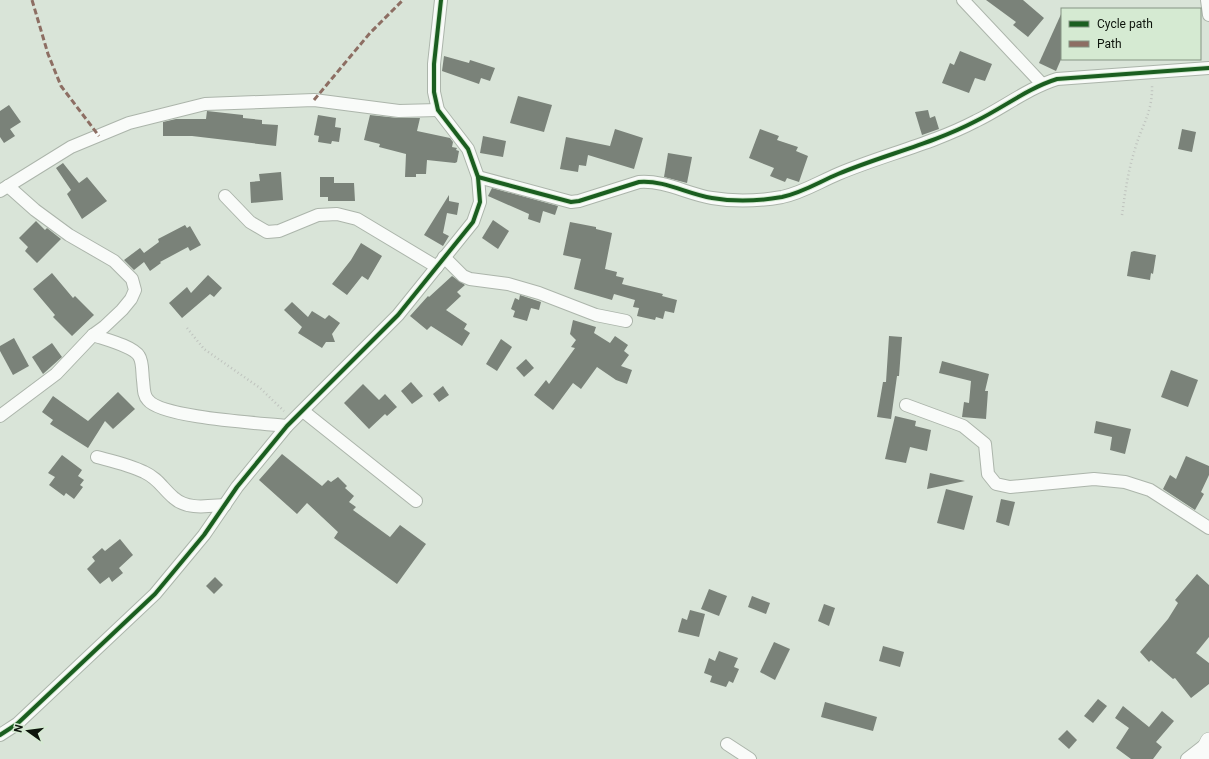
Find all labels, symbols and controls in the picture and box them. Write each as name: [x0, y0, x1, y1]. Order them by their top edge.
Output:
legend: [1061, 8, 1201, 60]
text: Cycle path: [1097, 17, 1153, 31]
text: Path: [1097, 37, 1122, 51]
north arrow: [8, 711, 48, 751]
text: N: [12, 723, 26, 734]

